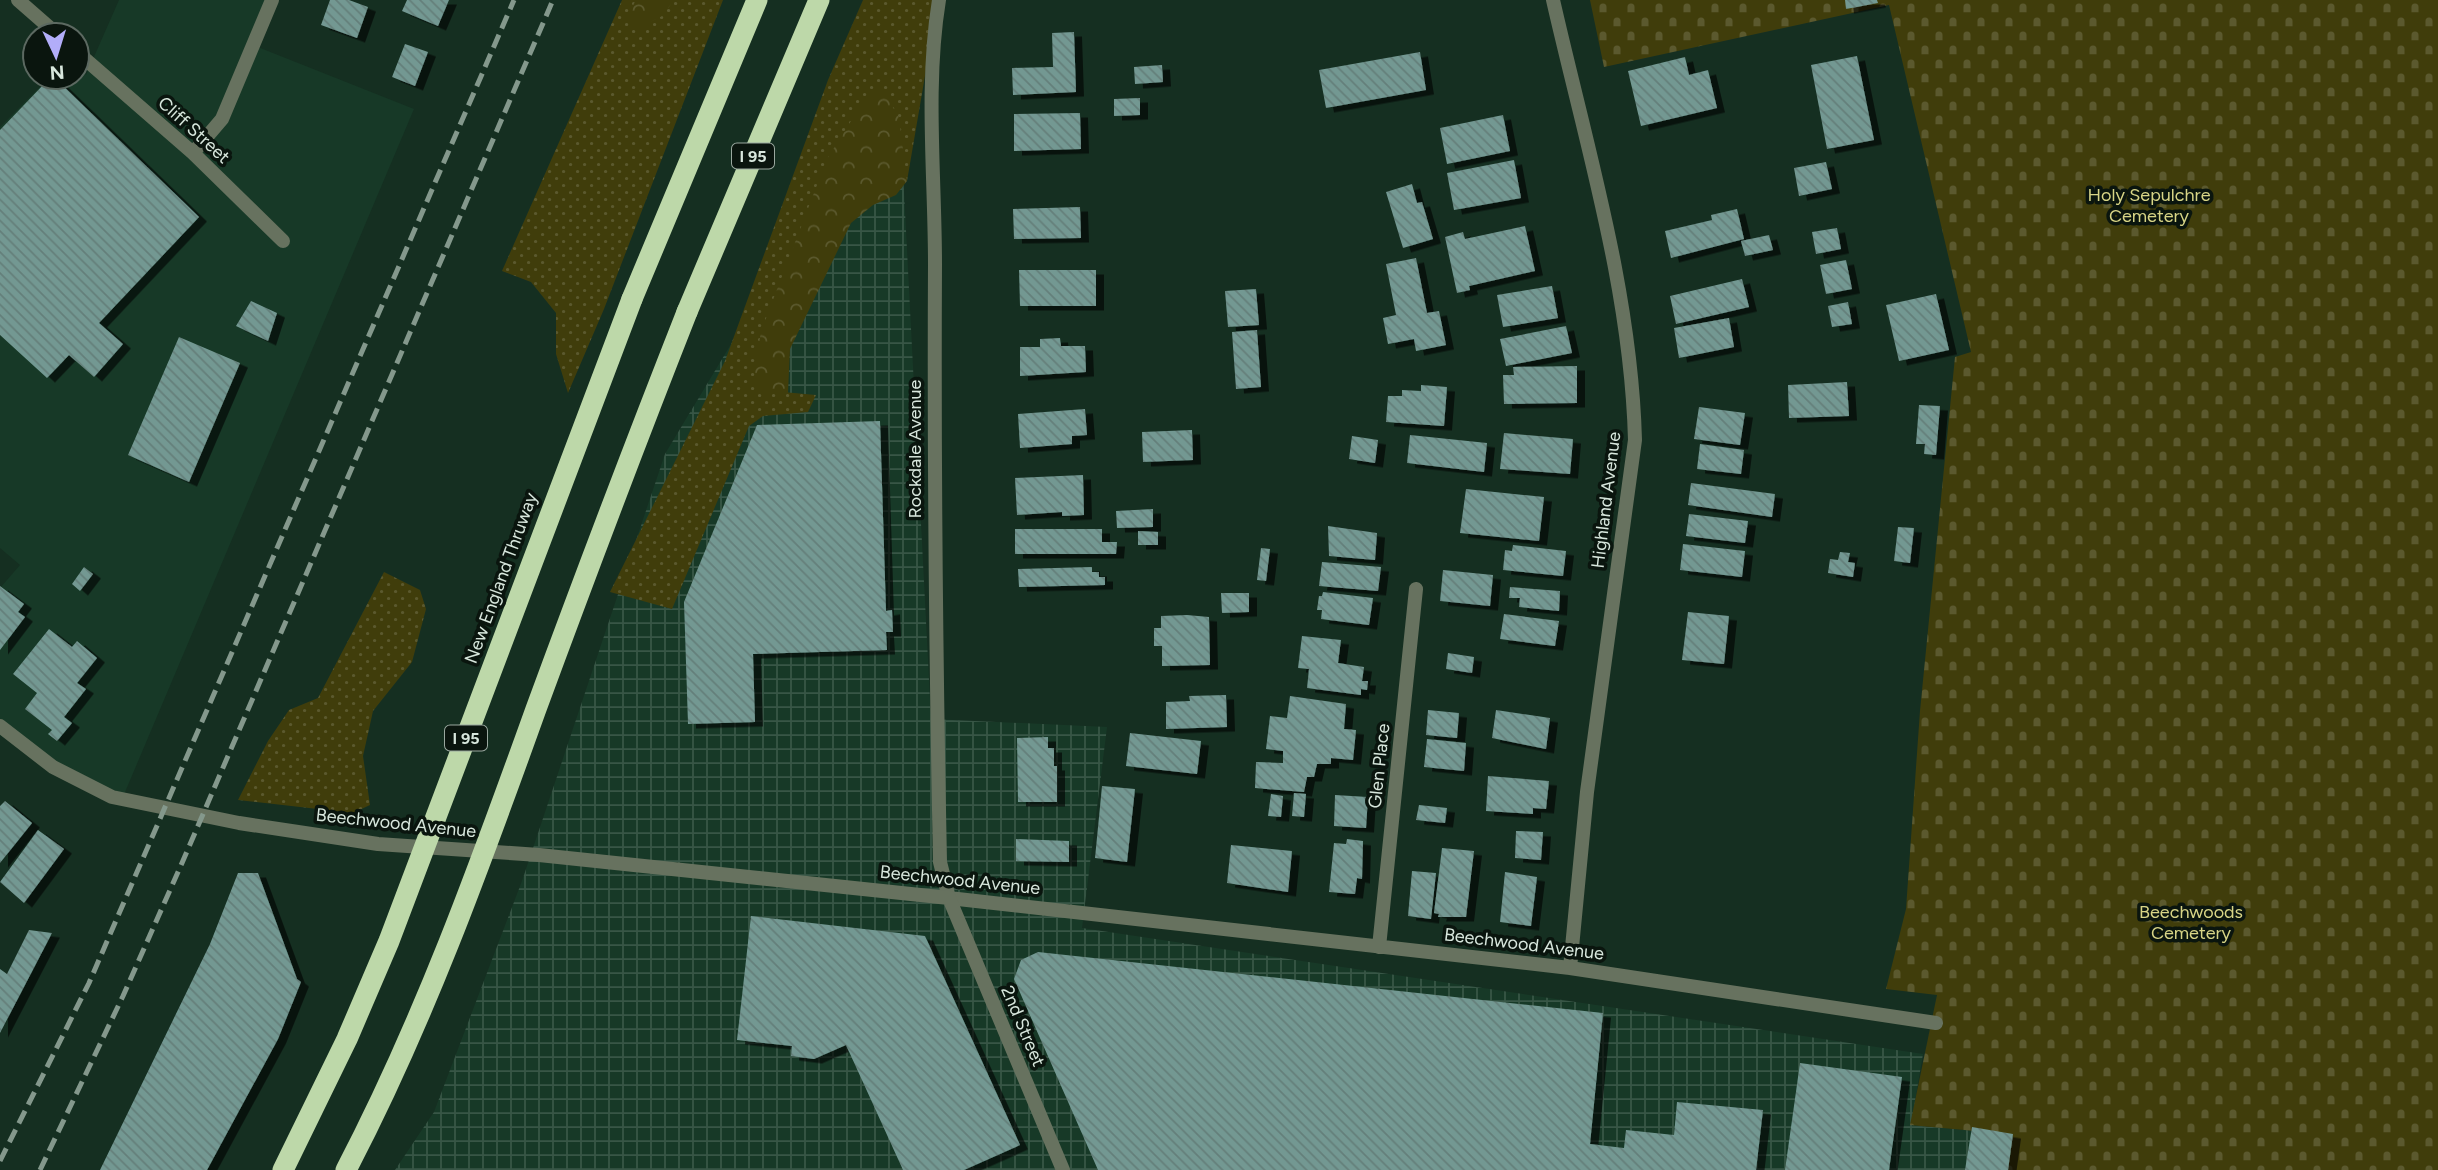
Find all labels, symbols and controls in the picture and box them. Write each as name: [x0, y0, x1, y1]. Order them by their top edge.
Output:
north arrow: [21, 21, 91, 91]
text: N: [49, 60, 65, 84]
street label: Cliff Street: [153, 92, 235, 168]
road number: I 95: [732, 144, 774, 168]
park label: Holy Sepulchre Cemetery: [2087, 184, 2211, 227]
street label: Rockdale Avenue: [904, 379, 926, 518]
street label: Highland Avenue: [1587, 430, 1625, 570]
street label: New England Thruway: [460, 489, 542, 666]
street label: Glen Place: [1364, 722, 1394, 809]
road number: I 95: [445, 726, 487, 750]
street label: Beechwood Avenue: [315, 804, 477, 842]
street label: Beechwood Avenue: [879, 861, 1041, 899]
park label: Beechwoods Cemetery: [2139, 901, 2243, 944]
street label: Beechwood Avenue: [1443, 923, 1605, 965]
street label: 2nd Street: [996, 982, 1050, 1070]

